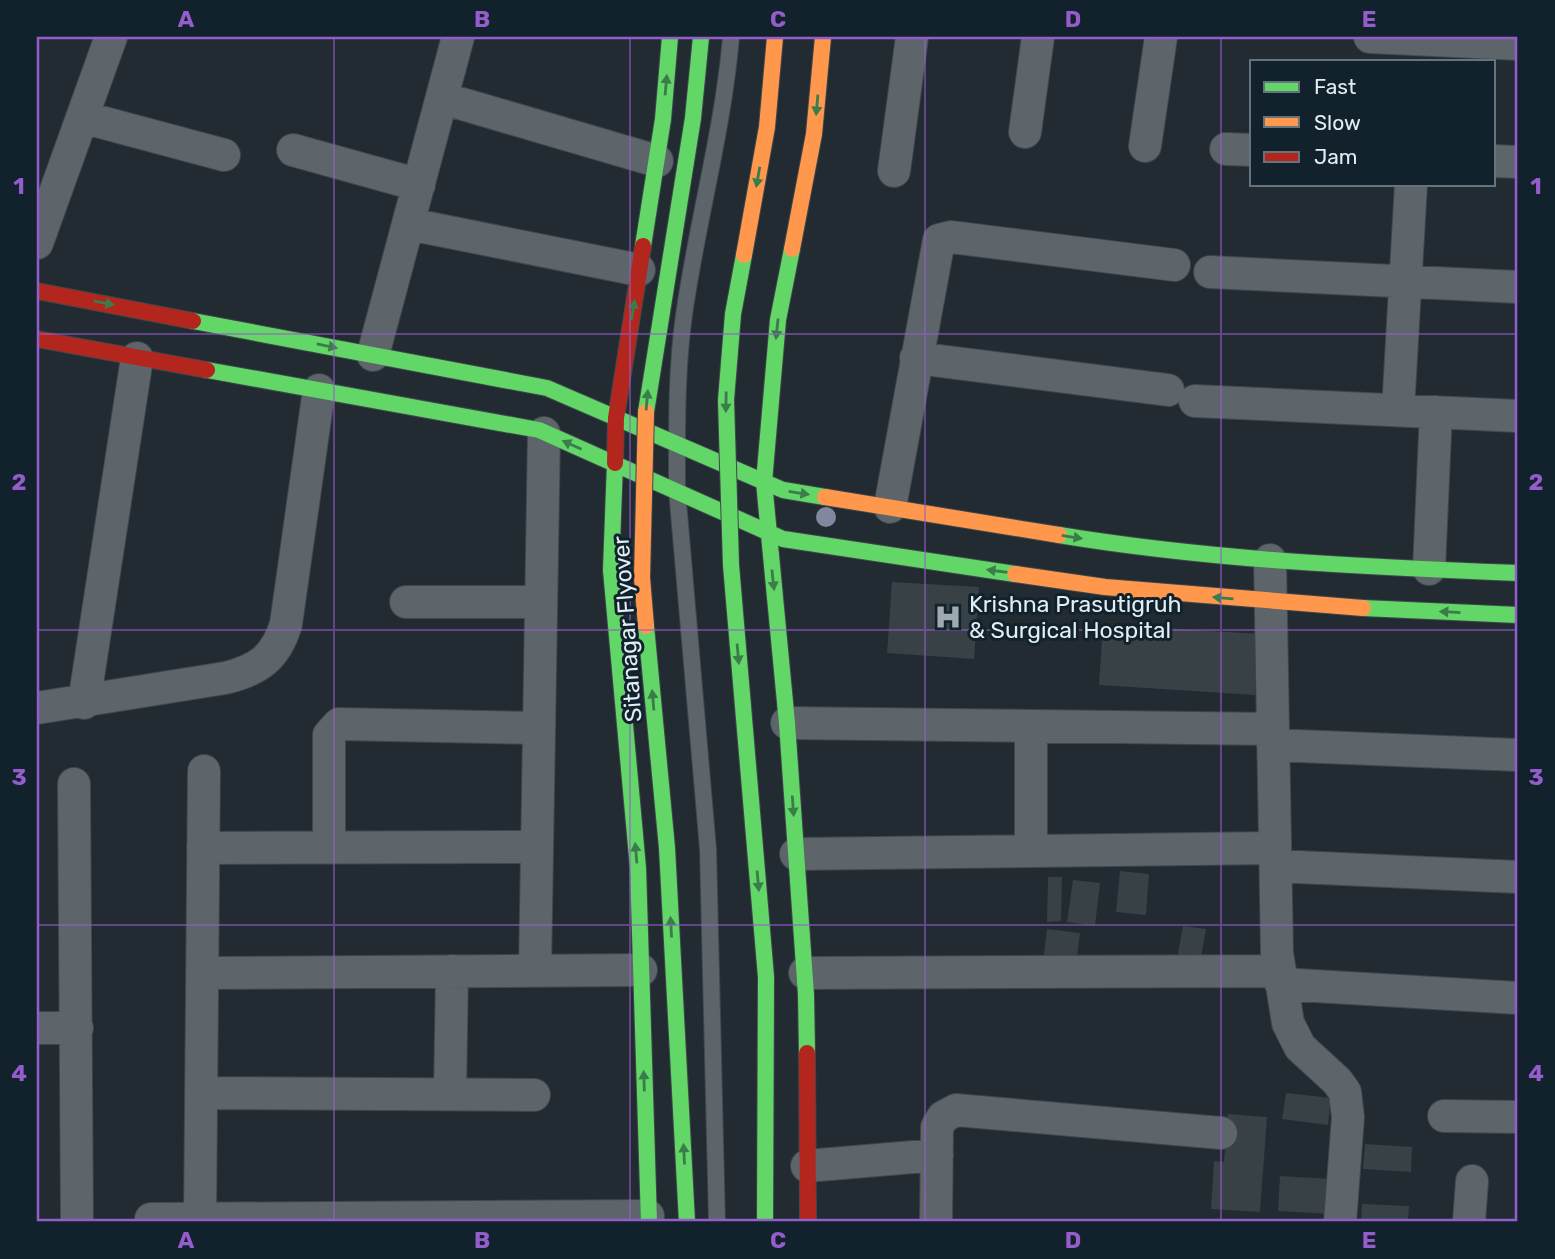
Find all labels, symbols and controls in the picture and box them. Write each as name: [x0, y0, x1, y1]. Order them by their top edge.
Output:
text: A: [178, 5, 195, 33]
text: B: [474, 5, 490, 33]
text: C: [770, 5, 786, 33]
text: D: [1065, 5, 1081, 33]
text: E: [1362, 5, 1376, 33]
legend: [1250, 60, 1496, 186]
one-way arrow: [661, 73, 672, 95]
text: Fast: [1314, 74, 1356, 99]
one-way arrow: [811, 94, 822, 116]
text: Slow: [1314, 110, 1361, 135]
text: Jam: [1314, 144, 1358, 169]
one-way arrow: [752, 166, 763, 188]
text: 1: [13, 172, 25, 200]
text: 1: [1530, 172, 1542, 200]
one-way arrow: [93, 298, 115, 309]
one-way arrow: [628, 299, 639, 321]
one-way arrow: [771, 318, 782, 340]
one-way arrow: [316, 341, 338, 352]
one-way arrow: [641, 389, 652, 411]
one-way arrow: [721, 392, 732, 414]
one-way arrow: [562, 439, 582, 451]
text: 2: [12, 468, 26, 496]
text: 2: [1529, 468, 1543, 496]
one-way arrow: [788, 488, 810, 499]
one-way arrow: [1061, 532, 1083, 543]
street label: Sitanagar Flyover: [607, 535, 647, 723]
one-way arrow: [986, 565, 1008, 576]
one-way arrow: [767, 569, 778, 591]
place label: Krishna Prasutigruh & Surgical Hospital: [969, 590, 1182, 644]
one-way arrow: [1212, 592, 1234, 603]
hospital icon: Krishna Prasutigruh & Surgical Hospital: [933, 602, 963, 632]
one-way arrow: [1439, 607, 1461, 618]
one-way arrow: [733, 643, 744, 665]
one-way arrow: [648, 689, 659, 711]
text: 3: [11, 763, 27, 791]
text: 3: [1528, 763, 1544, 791]
one-way arrow: [788, 795, 799, 817]
one-way arrow: [630, 842, 641, 864]
one-way arrow: [753, 870, 764, 892]
one-way arrow: [666, 916, 677, 938]
text: 4: [11, 1059, 27, 1087]
text: 4: [1528, 1059, 1544, 1087]
one-way arrow: [639, 1069, 650, 1091]
one-way arrow: [678, 1143, 689, 1165]
text: A: [178, 1226, 195, 1254]
text: B: [474, 1226, 490, 1254]
text: C: [770, 1226, 786, 1254]
text: D: [1065, 1226, 1081, 1254]
text: E: [1362, 1226, 1376, 1254]

